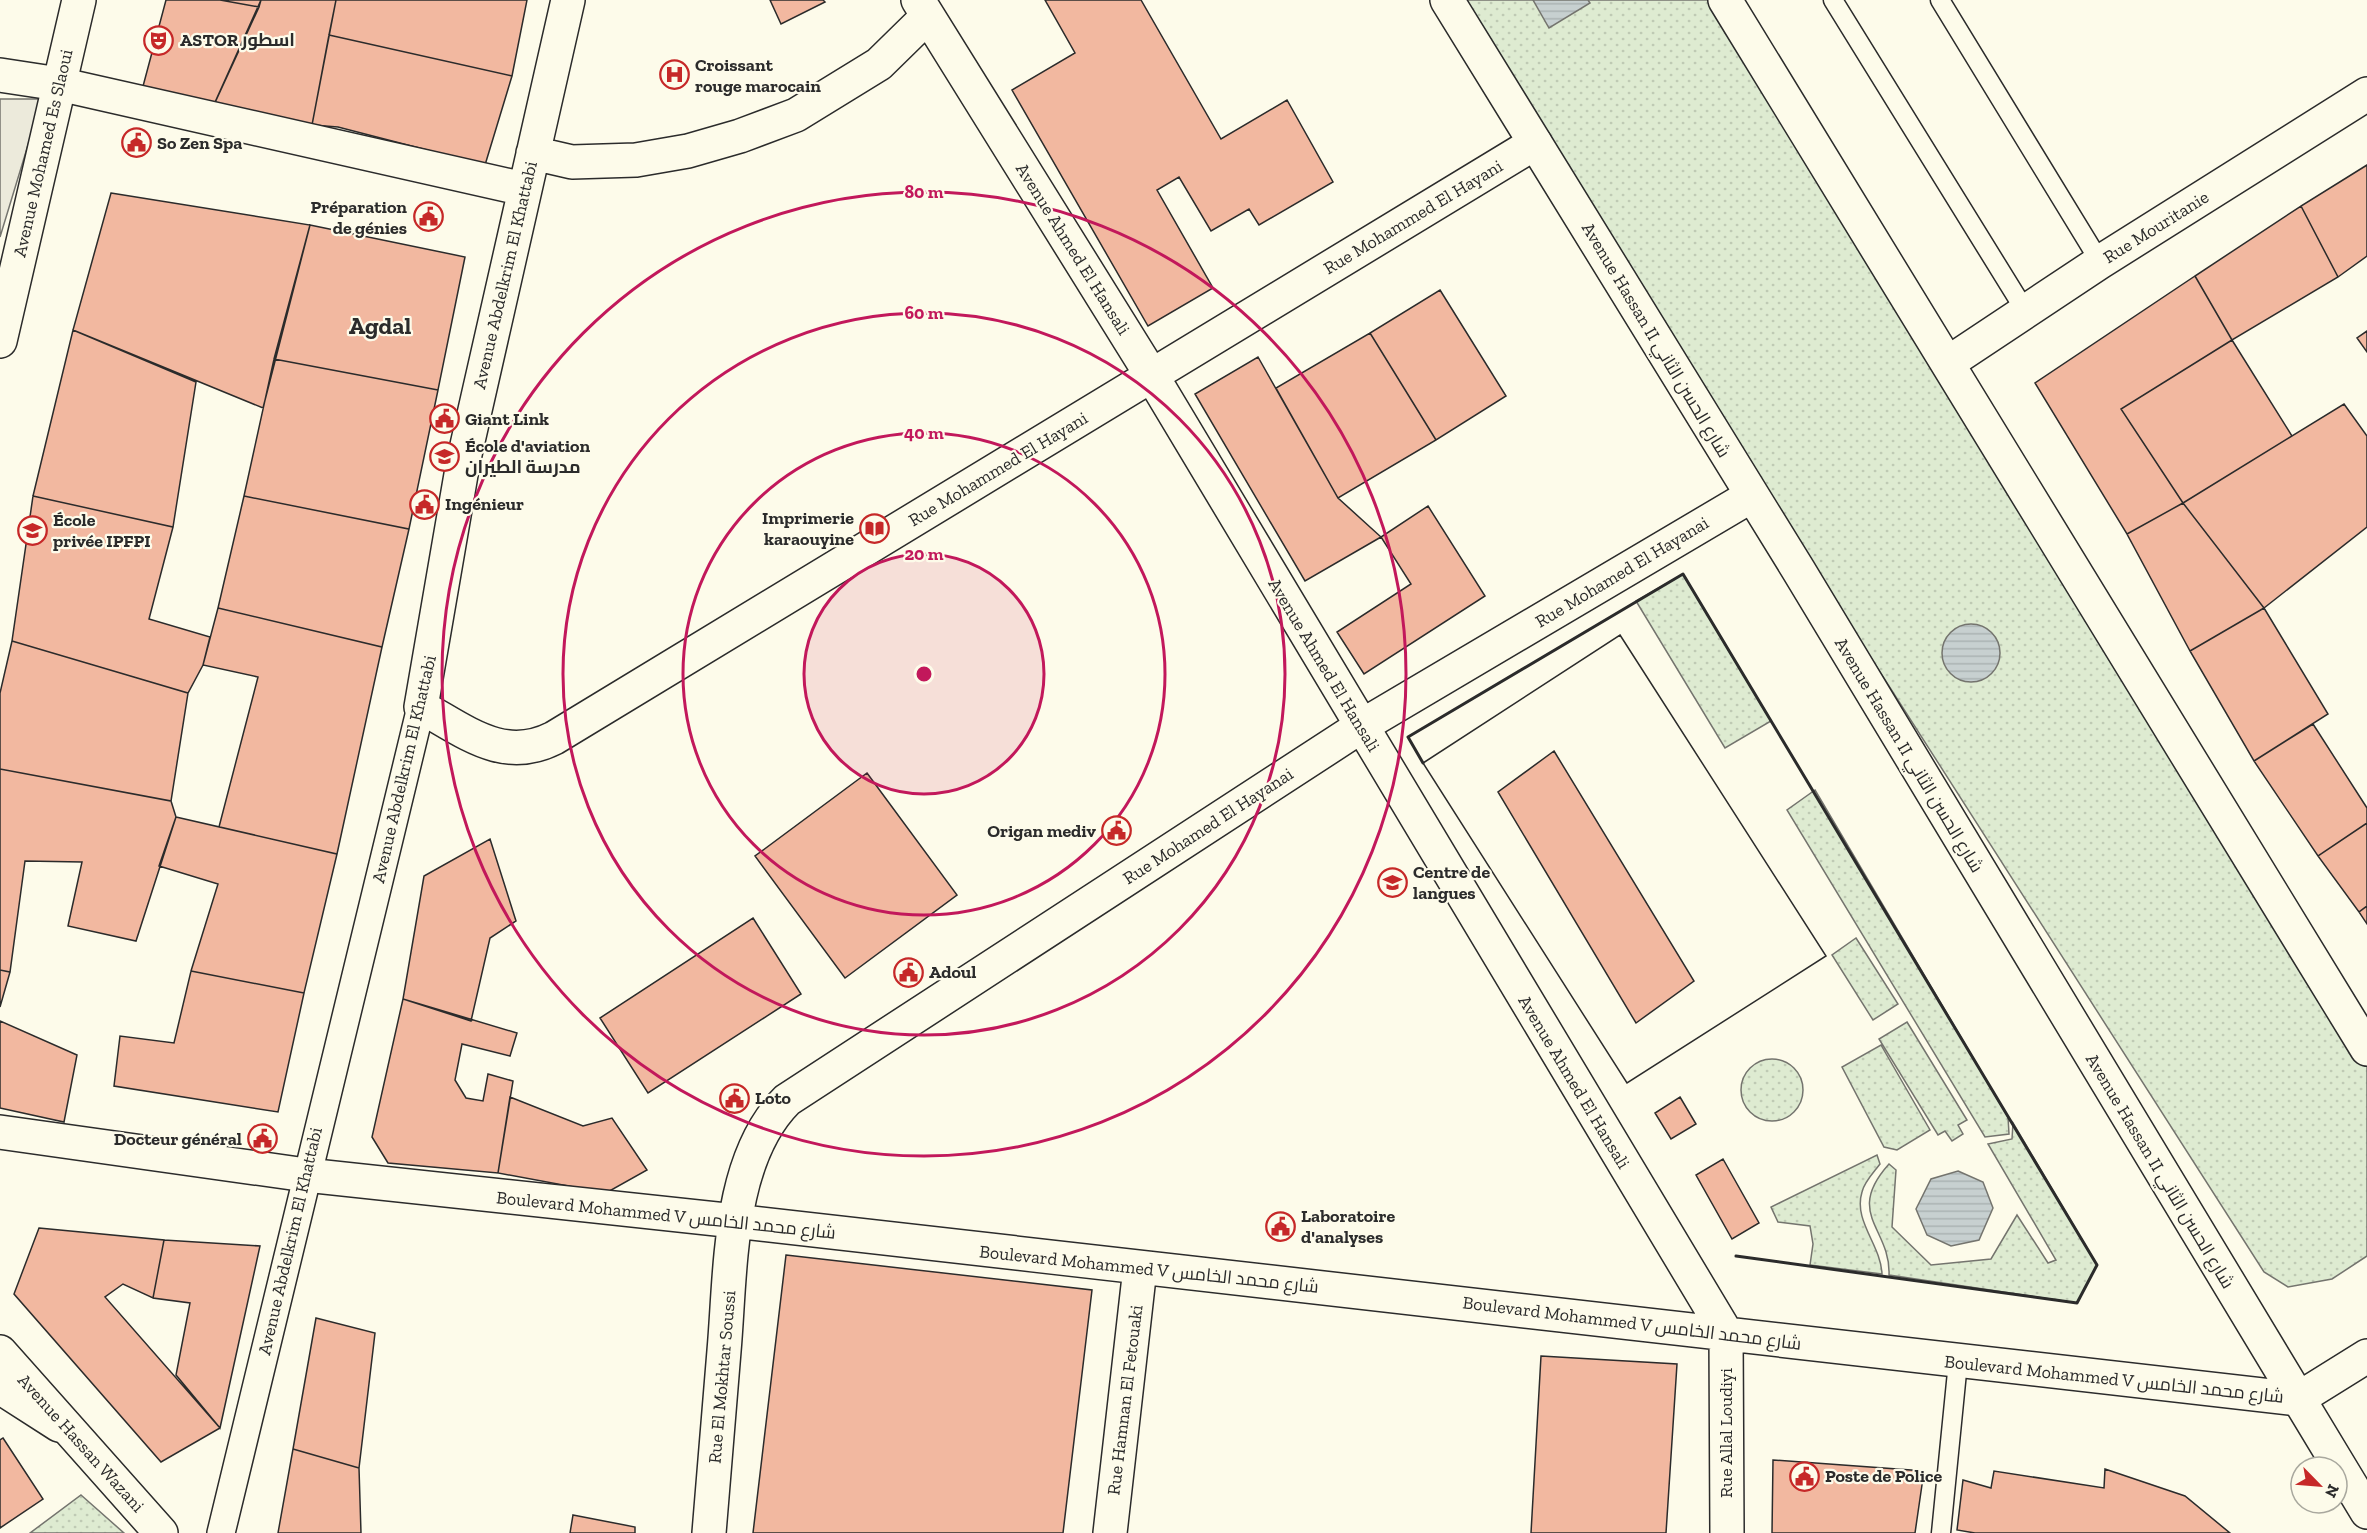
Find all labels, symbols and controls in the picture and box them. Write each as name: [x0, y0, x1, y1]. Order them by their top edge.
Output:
theatre icon: ASTOR اسطور: [143, 24, 175, 56]
place label: ASTOR اسطور: [180, 29, 295, 51]
street label: Avenue Mohamed Es Slaoui: [8, 47, 78, 259]
place label: Croissant rouge marocain: [695, 54, 821, 97]
hospital icon: Croissant rouge marocain: [658, 59, 690, 91]
public building icon: So Zen Spa: [120, 127, 152, 159]
place label: So Zen Spa: [157, 132, 242, 154]
street label: Rue Mohammed El Hayani: [1319, 155, 1507, 279]
street label: Avenue Abdelkrim El Khattabi: [468, 159, 542, 391]
street label: Avenue Ahmed El Hansali: [1011, 159, 1135, 339]
text: 80 m: [904, 181, 944, 203]
street label: Rue Mouritanie: [2099, 186, 2213, 268]
place label: Préparation de génies: [311, 196, 407, 239]
public building icon: Préparation de génies: [412, 201, 444, 233]
street label: Avenue Hassan II شارع الحسن الثاني: [1574, 218, 1735, 463]
text: 60 m: [904, 302, 944, 324]
district label: Agdal: [349, 311, 411, 340]
public building icon: Giant Link: [428, 403, 460, 435]
street label: Rue Mohammed El Hayani: [904, 407, 1092, 531]
place label: Giant Link: [465, 408, 549, 430]
text: 40 m: [904, 422, 944, 444]
place label: École d'aviation مدرسة الطيران: [465, 435, 590, 478]
school or university icon: École d'aviation مدرسة الطيران: [428, 440, 460, 472]
public building icon: Ingénieur: [408, 488, 440, 520]
place label: Ingénieur: [445, 493, 524, 515]
place label: Imprimerie karaouyine: [762, 507, 854, 550]
place label: École privée IPFPI: [53, 509, 151, 552]
library icon: Imprimerie karaouyine: [859, 512, 891, 544]
street label: Rue Mohamed El Hayanai: [1531, 512, 1713, 632]
school or university icon: École privée IPFPI: [16, 514, 48, 546]
text: 20 m: [904, 543, 944, 565]
street label: Avenue Ahmed El Hansali: [1263, 574, 1385, 756]
street label: Avenue Hassan II شارع الحسن الثاني: [1827, 633, 1988, 878]
street label: Avenue Abdelkrim El Khattabi: [367, 653, 441, 885]
centre of rings: [914, 664, 934, 684]
street label: Rue Mohamed El Hayanai: [1119, 763, 1297, 889]
public building icon: Origan mediv: [1101, 815, 1133, 847]
place label: Origan mediv: [987, 820, 1097, 842]
place label: Centre de langues: [1413, 861, 1490, 904]
school or university icon: Centre de langues: [1376, 866, 1408, 898]
public building icon: Adoul: [892, 956, 924, 988]
place label: Adoul: [929, 961, 976, 983]
street label: Avenue Ahmed El Hansali: [1513, 991, 1635, 1173]
street label: Avenue Hassan II شارع الحسن الثاني: [2078, 1049, 2239, 1294]
public building icon: Loto: [718, 1082, 750, 1114]
place label: Loto: [755, 1087, 792, 1109]
public building icon: Docteur général: [247, 1123, 279, 1155]
street label: Avenue Abdelkrim El Khattabi: [253, 1125, 327, 1357]
place label: Docteur général: [114, 1128, 242, 1150]
street label: Boulevard Mohammed V شارع محمد الخامس: [495, 1186, 837, 1245]
place label: Laboratoire d'analyses: [1301, 1205, 1395, 1248]
public building icon: Laboratoire d'analyses: [1264, 1210, 1296, 1242]
street label: Boulevard Mohammed V شارع محمد الخامس: [978, 1240, 1320, 1299]
street label: Rue El Mokhtar Soussi: [703, 1289, 741, 1465]
street label: Boulevard Mohammed V شارع محمد الخامس: [1461, 1291, 1803, 1356]
street label: Rue Hamnan El Fetouaki: [1102, 1304, 1148, 1496]
street label: Boulevard Mohammed V شارع محمد الخامس: [1943, 1350, 2285, 1409]
street label: Rue Allal Loudiyi: [1715, 1368, 1737, 1498]
street label: Avenue Hassan Wazani: [13, 1369, 149, 1517]
north arrow: [2289, 1455, 2349, 1515]
public building icon: Poste de Police: [1788, 1460, 1820, 1492]
place label: Poste de Police: [1825, 1465, 1943, 1487]
text: N: [2321, 1482, 2343, 1501]

